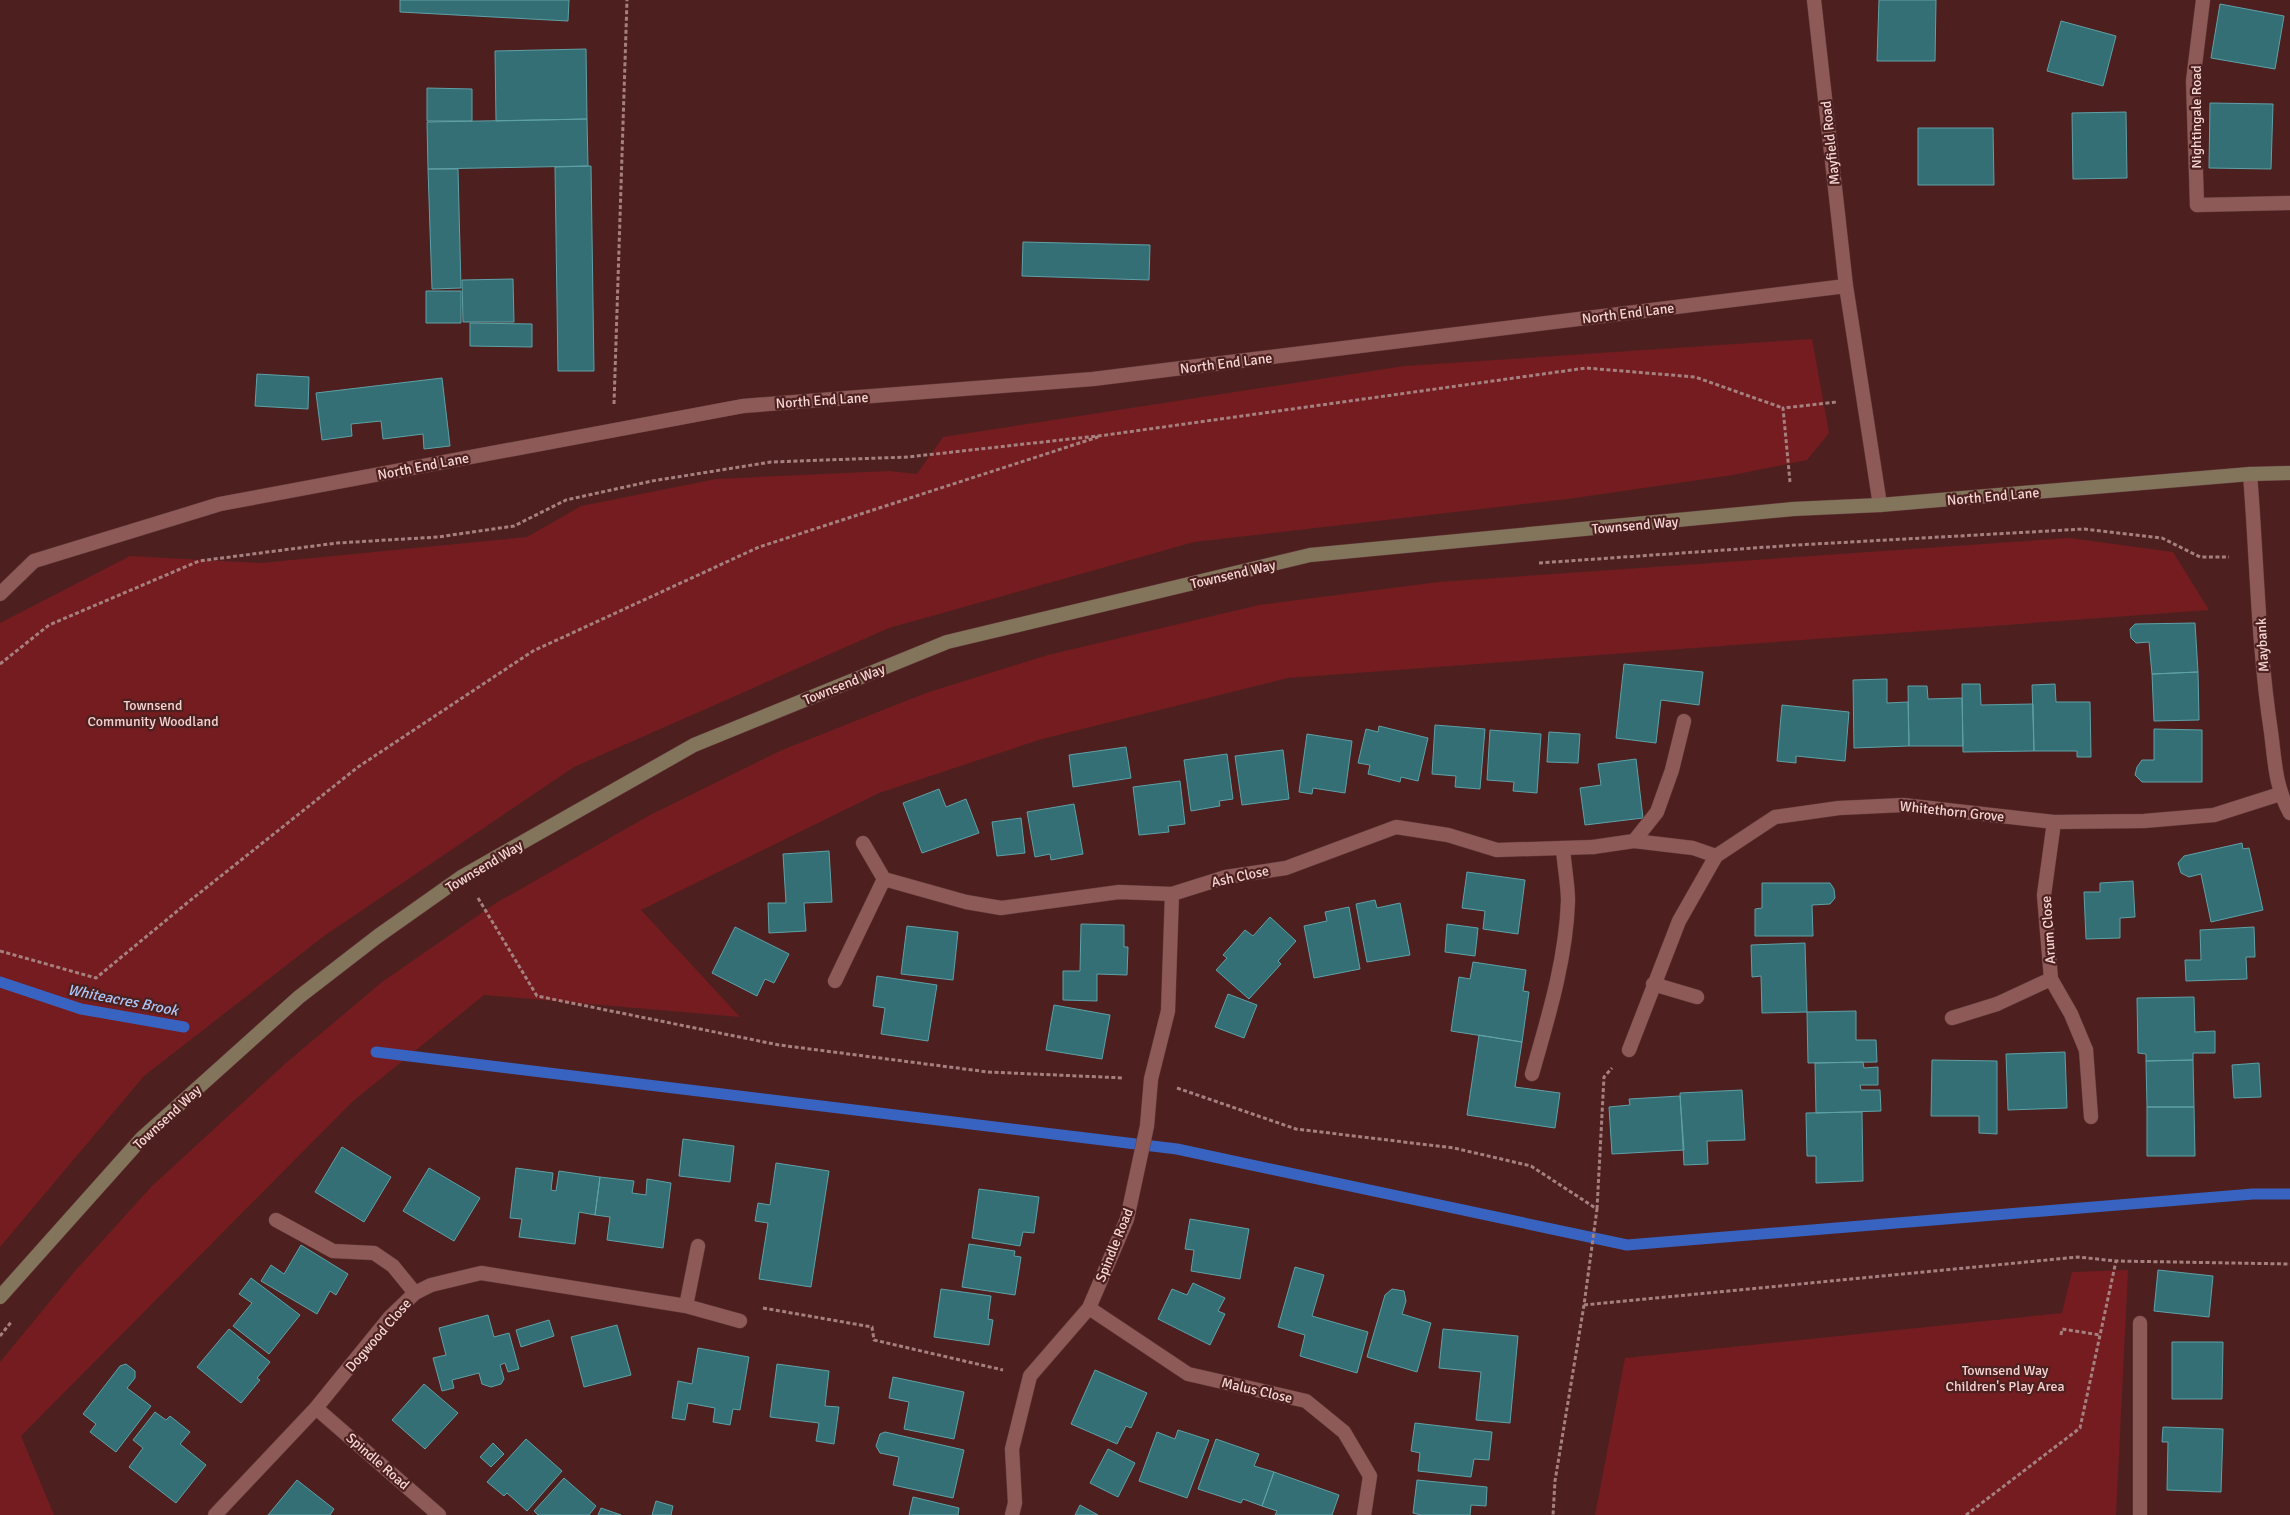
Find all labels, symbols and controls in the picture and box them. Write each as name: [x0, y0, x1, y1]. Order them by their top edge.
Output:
street label: Nightingale Road: [2188, 65, 2205, 169]
street label: Mayfield Road: [1818, 100, 1843, 186]
street label: North End Lane: [1581, 299, 1675, 328]
street label: North End Lane: [1179, 349, 1273, 378]
street label: North End Lane: [775, 389, 869, 412]
street label: North End Lane: [376, 449, 470, 484]
street label: North End Lane: [1946, 484, 2040, 509]
street label: Townsend Way: [1591, 513, 1679, 538]
street label: Townsend Way: [1189, 556, 1278, 593]
street label: Maybank: [2253, 618, 2272, 672]
street label: Townsend Way: [801, 660, 888, 709]
park label: Townsend Community Woodland: [87, 697, 219, 730]
street label: Whitethorn Grove: [1899, 798, 2005, 825]
street label: Townsend Way: [443, 837, 526, 896]
street label: Ash Close: [1210, 862, 1270, 891]
street label: Arum Close: [2038, 895, 2059, 965]
water label: Whiteacres Brook: [66, 980, 181, 1020]
street label: Townsend Way: [130, 1081, 205, 1153]
street label: Spindle Road: [1092, 1206, 1137, 1285]
street label: Dogwood Close: [342, 1295, 415, 1375]
park label: Townsend Way Children's Play Area: [1945, 1362, 2065, 1395]
street label: Malus Close: [1220, 1374, 1294, 1407]
street label: Spindle Road: [343, 1429, 413, 1493]

